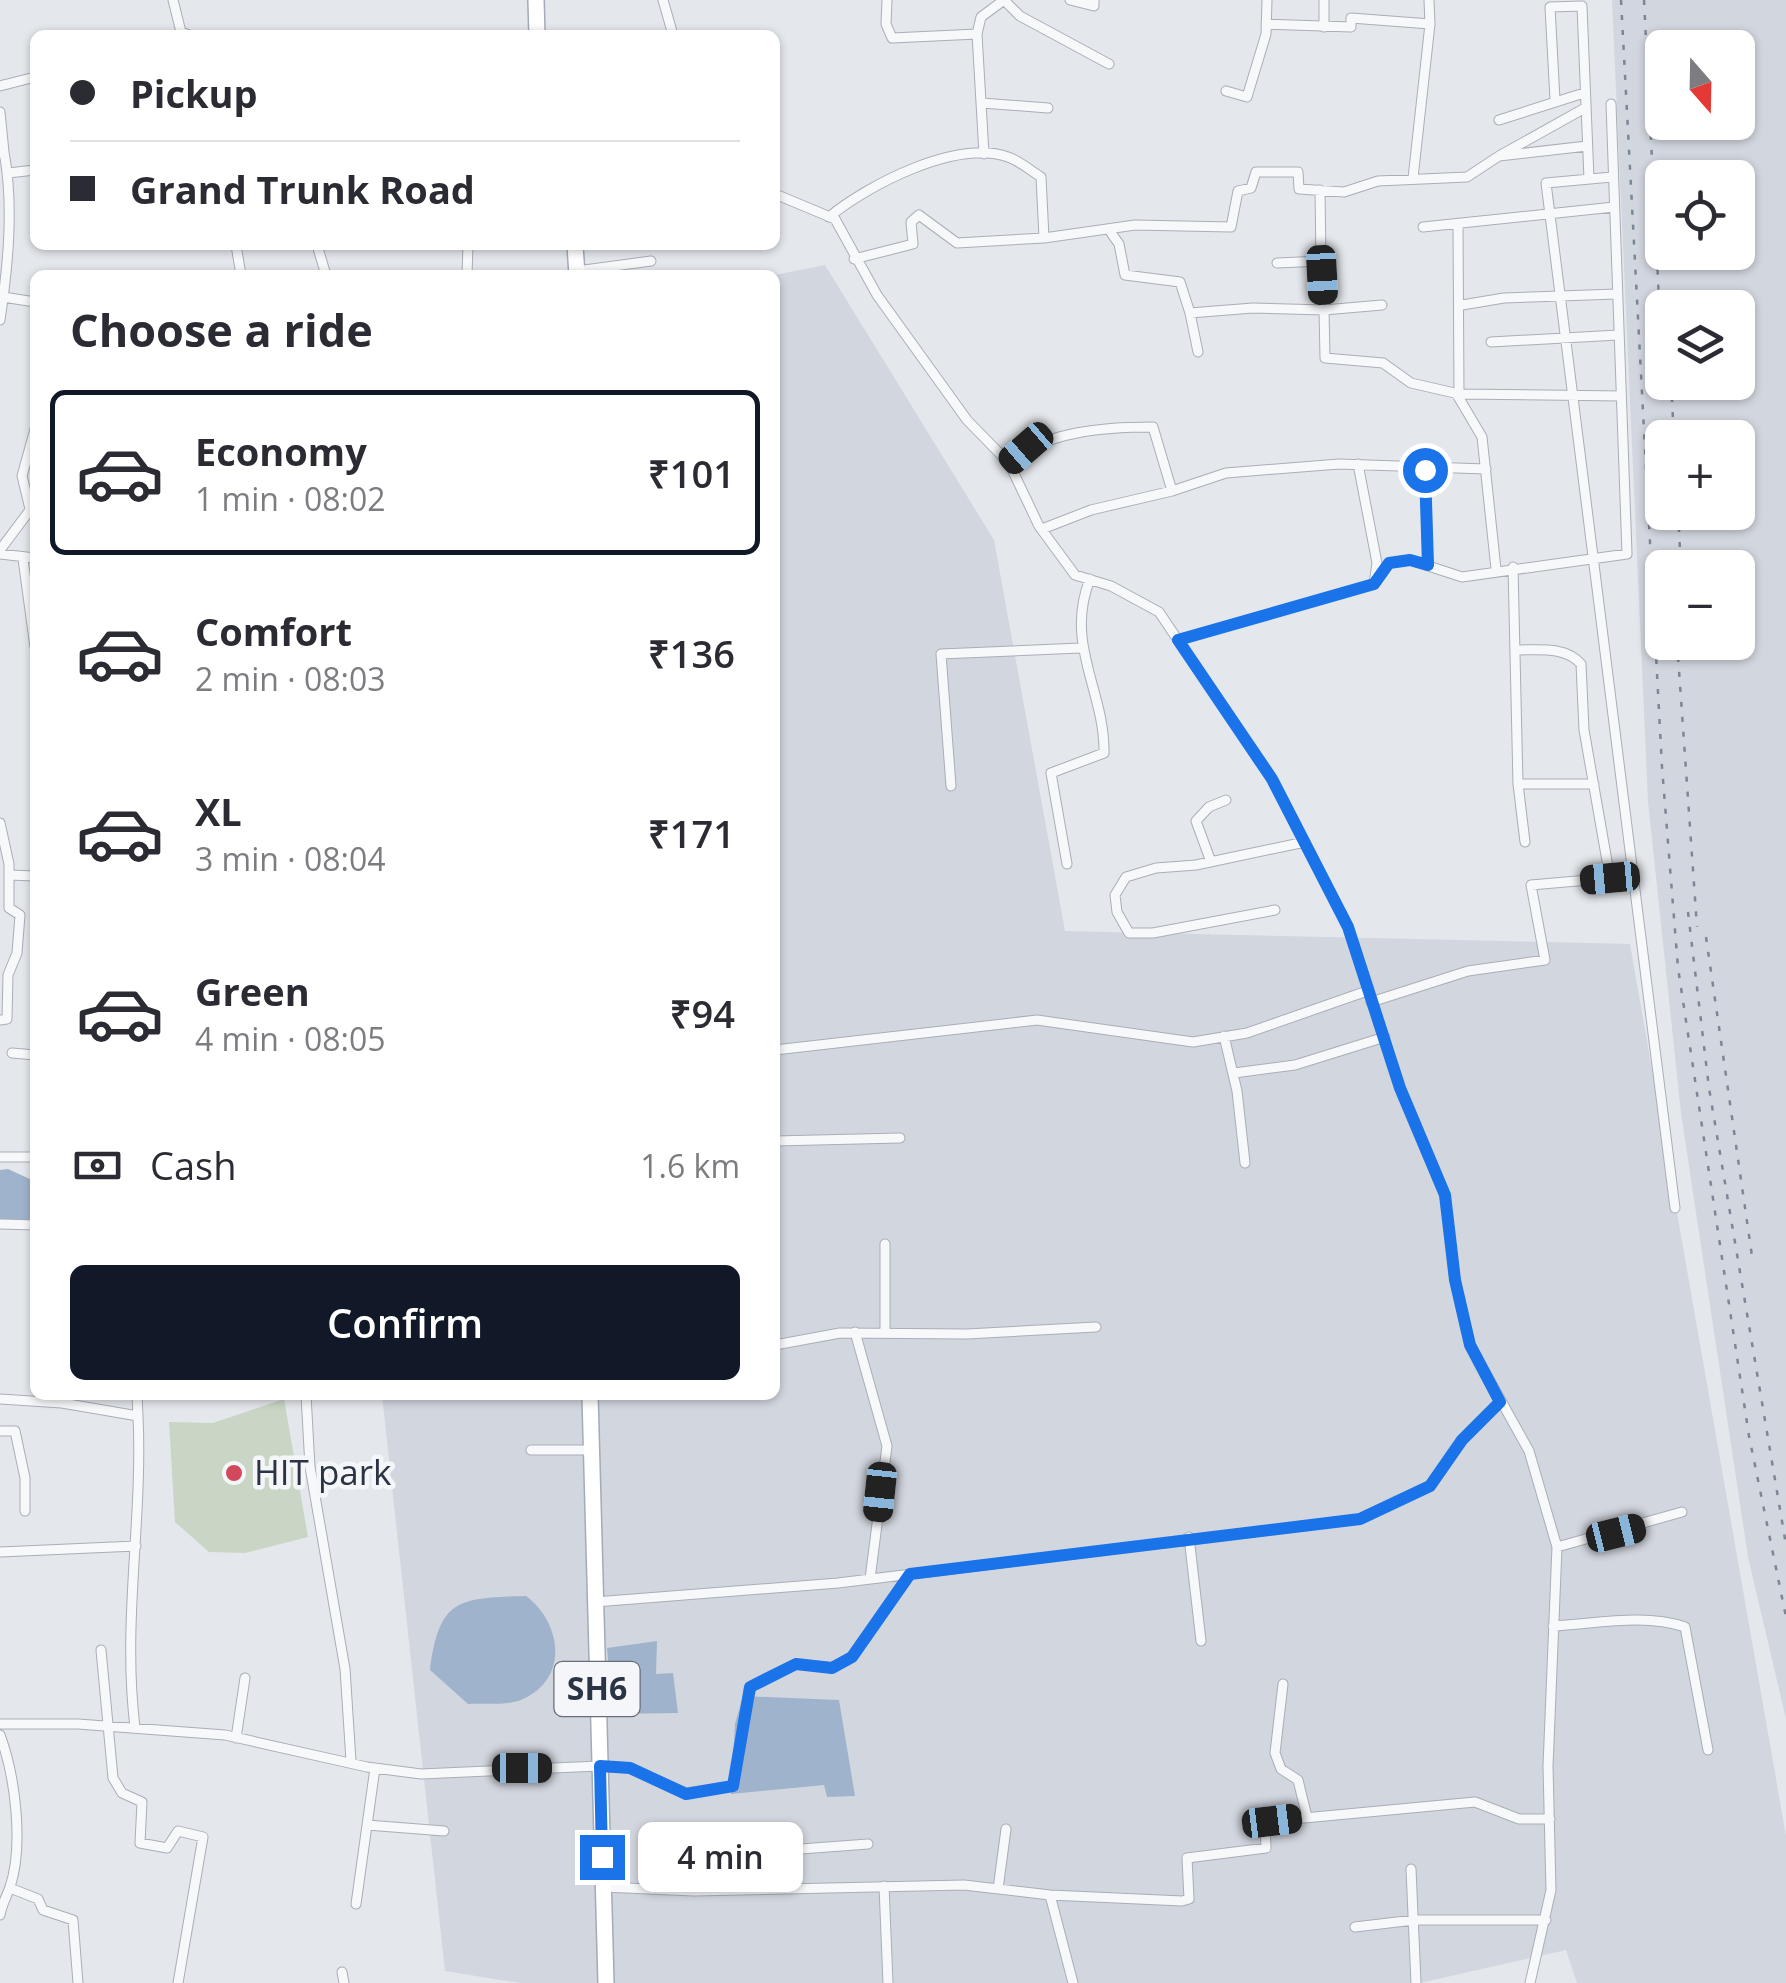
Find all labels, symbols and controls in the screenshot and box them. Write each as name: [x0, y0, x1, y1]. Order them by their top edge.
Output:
north arrow: [1645, 30, 1755, 140]
map controls: [1645, 30, 1755, 660]
text: Pickup: [130, 67, 258, 119]
button: locate: [1645, 160, 1755, 270]
text: Grand Trunk Road: [130, 163, 475, 215]
car: [1305, 244, 1339, 306]
button: layers: [1645, 290, 1755, 400]
text: Choose a ride: [70, 299, 373, 360]
car: [994, 417, 1058, 479]
button: +: [1645, 420, 1755, 530]
text: Economy: [195, 425, 367, 477]
icon: car: [75, 428, 165, 518]
text: ₹101: [648, 447, 735, 499]
route start: [1403, 448, 1448, 493]
text: 1 min · 08:02: [195, 477, 386, 520]
button: −: [1645, 550, 1755, 660]
text: Comfort: [195, 605, 352, 657]
icon: car: [75, 608, 165, 698]
text: ₹136: [648, 627, 735, 679]
text: 2 min · 08:03: [195, 657, 386, 700]
text: XL: [195, 785, 242, 837]
icon: car: [75, 788, 165, 878]
text: ₹171: [648, 807, 735, 859]
text: 3 min · 08:04: [195, 837, 386, 880]
car: [1579, 860, 1641, 896]
text: Green: [195, 965, 310, 1017]
icon: car: [75, 968, 165, 1058]
text: ₹94: [670, 987, 735, 1039]
text: 4 min · 08:05: [195, 1017, 386, 1060]
icon: cash: [70, 1138, 125, 1193]
text: Cash: [150, 1139, 236, 1191]
text: 1.6 km: [640, 1144, 740, 1187]
button: Confirm: [70, 1265, 740, 1380]
place label: HIT park: [254, 1448, 392, 1495]
car: [862, 1461, 898, 1523]
marker: HIT park: [223, 1462, 245, 1484]
car: [1583, 1511, 1649, 1555]
road number: SH6: [554, 1662, 640, 1716]
car: [492, 1753, 552, 1783]
car: [1240, 1802, 1304, 1840]
callout: 4 min: [637, 1822, 802, 1892]
route end: [580, 1835, 625, 1880]
text: 4 min: [677, 1835, 764, 1878]

